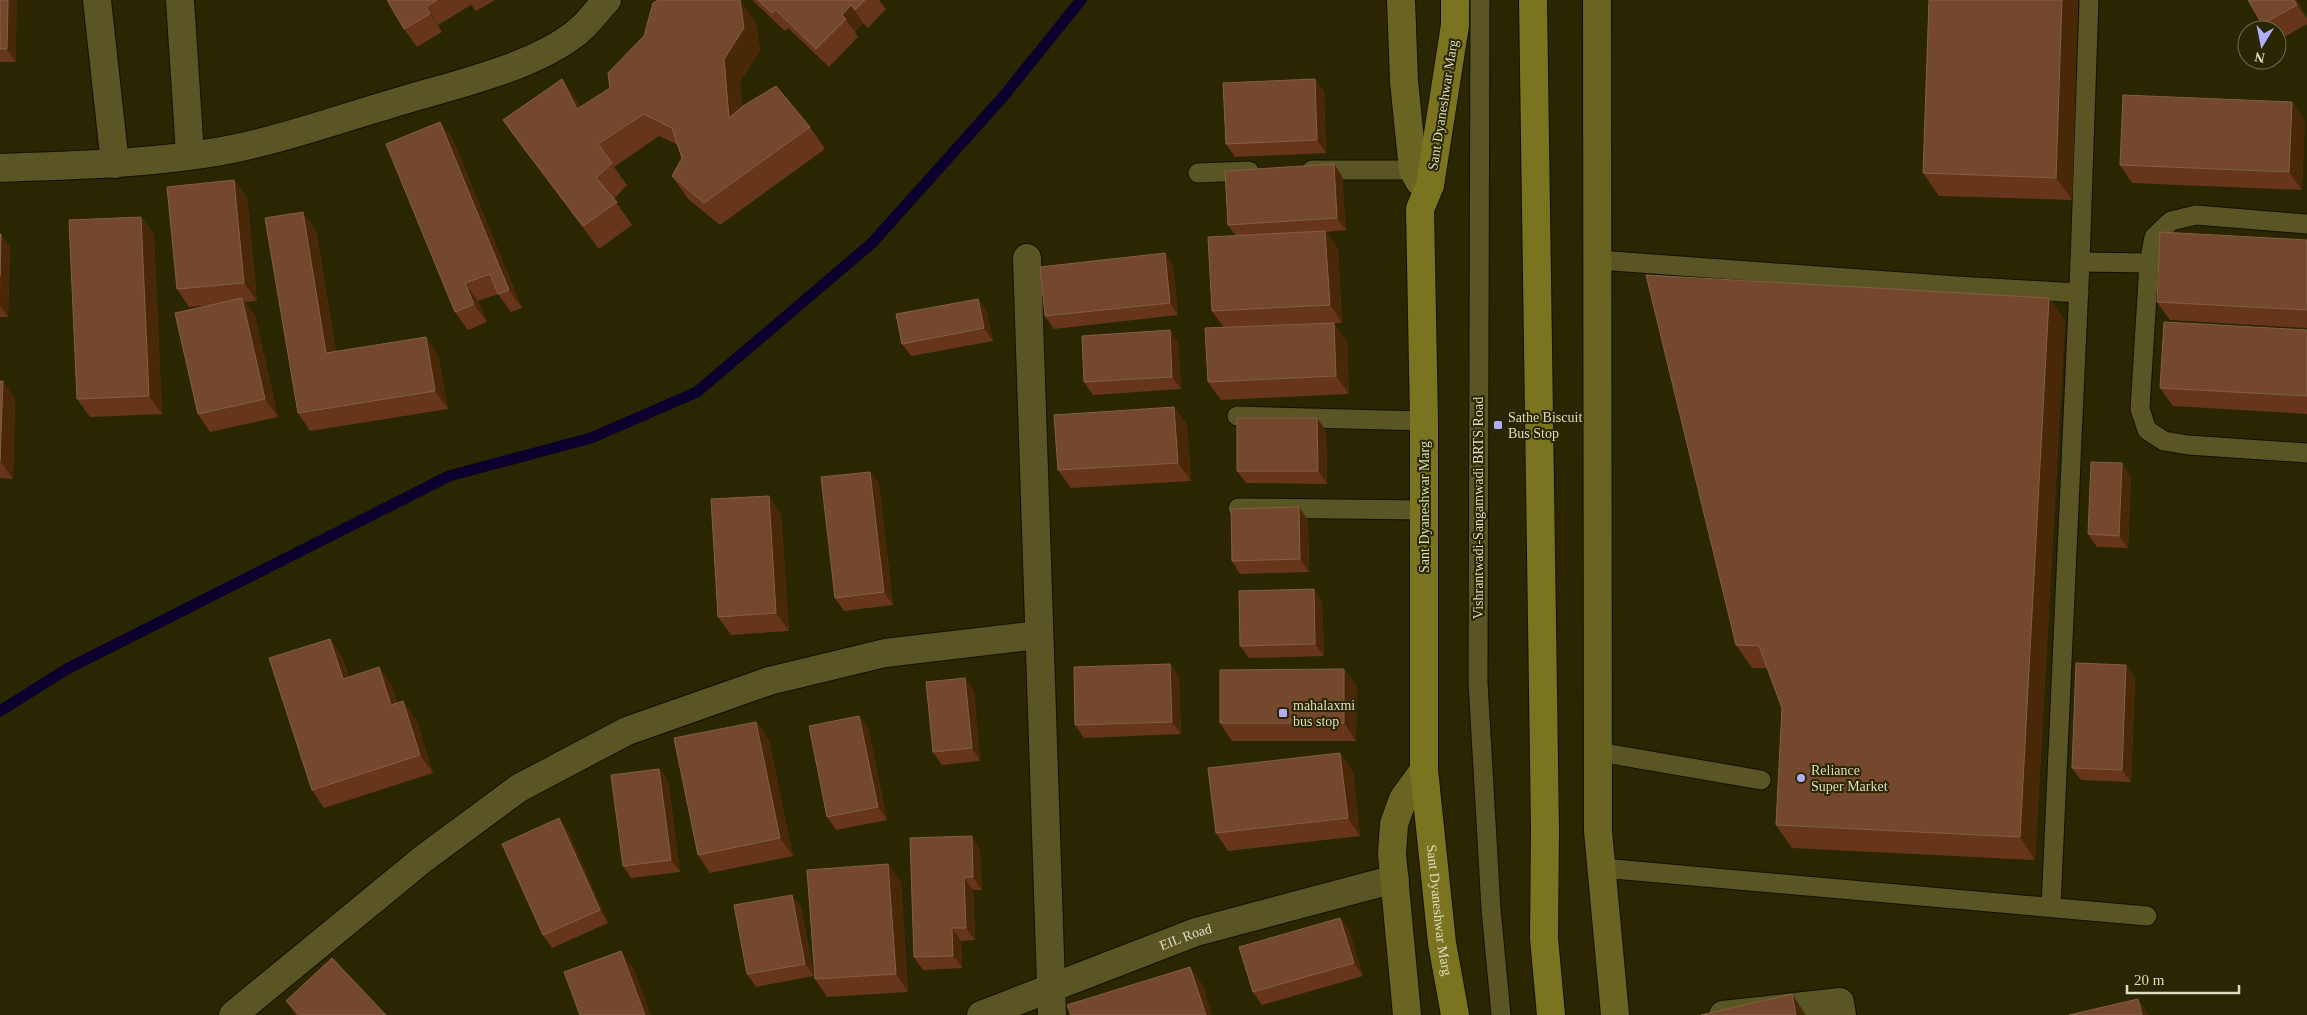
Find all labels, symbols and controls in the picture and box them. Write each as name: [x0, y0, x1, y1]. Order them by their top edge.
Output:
north arrow: [2237, 20, 2287, 70]
street label: Sant Dyaneshwar Marg: [1425, 39, 1461, 171]
text: N: [2254, 49, 2266, 66]
street label: Vishrantwadi-Sangamwadi BRTS Road: [1471, 397, 1486, 619]
place label: Sathe Biscuit Bus Stop: [1508, 410, 1582, 441]
marker: Sathe Biscuit Bus Stop: [1492, 419, 1504, 431]
street label: Sant Dyaneshwar Marg: [1417, 441, 1432, 573]
place label: mahalaxmi bus stop: [1293, 698, 1355, 729]
marker: mahalaxmi bus stop: [1277, 707, 1289, 719]
place label: Reliance Super Market: [1811, 763, 1888, 794]
marker: Reliance Super Market: [1795, 772, 1807, 784]
street label: Sant Dyaneshwar Marg: [1424, 844, 1455, 977]
street label: EIL Road: [1157, 921, 1213, 953]
scale bar: [2127, 962, 2240, 994]
text: 20 m: [2134, 972, 2165, 988]

